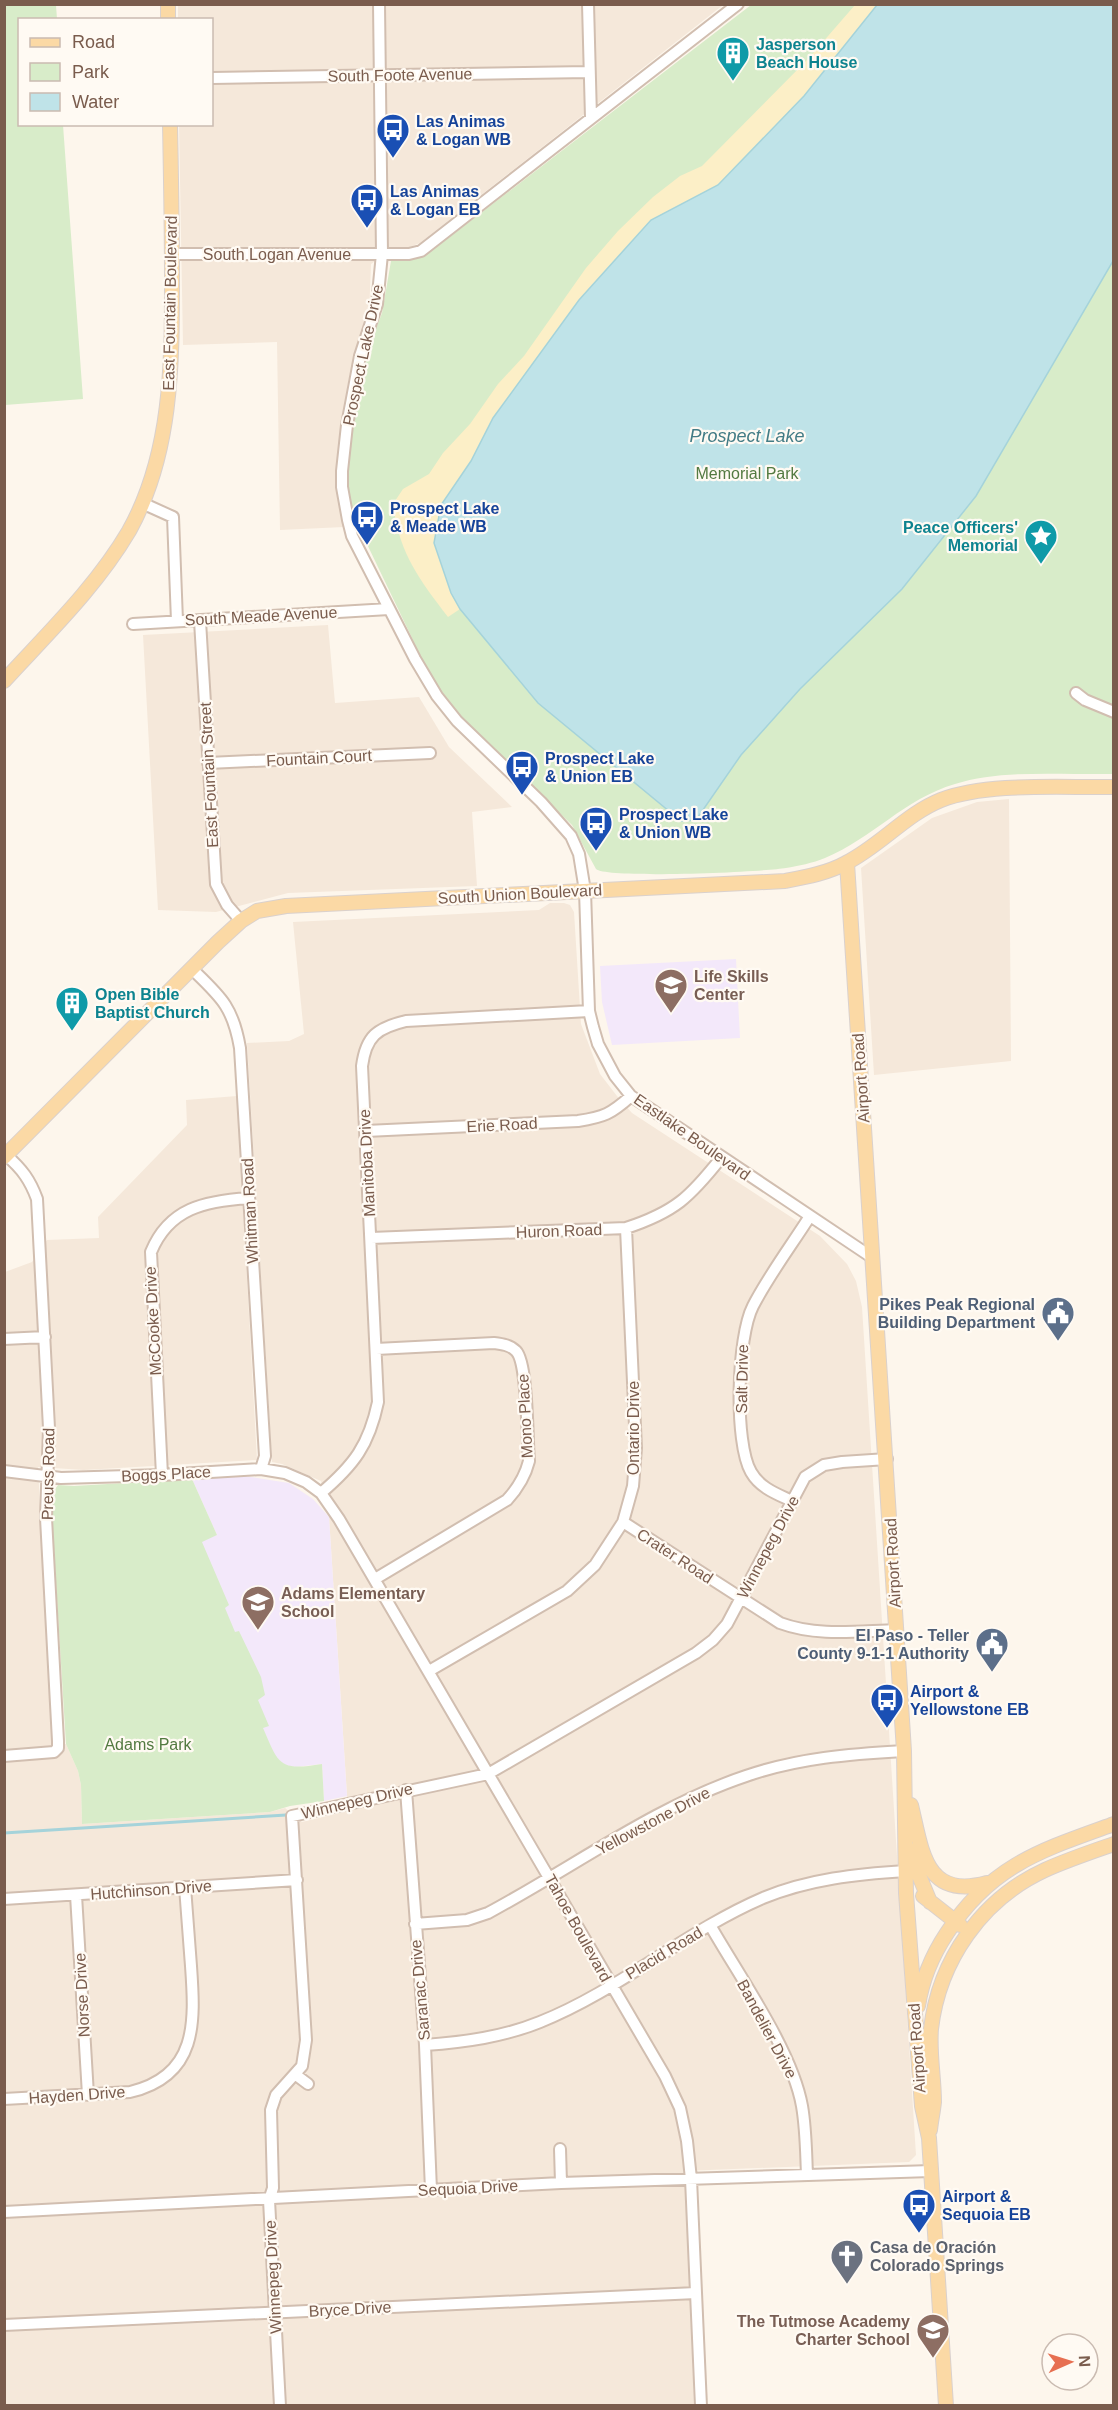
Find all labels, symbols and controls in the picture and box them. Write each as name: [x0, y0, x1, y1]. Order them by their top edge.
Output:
legend: [18, 18, 213, 126]
text: Road: [72, 32, 115, 52]
building icon: Jasperson Beach House: [715, 35, 751, 82]
place label: Jasperson Beach House: [756, 36, 857, 71]
text: Park: [72, 62, 110, 82]
street label: South Foote Avenue: [328, 65, 473, 85]
text: Water: [72, 92, 119, 112]
bus stop icon: Las Animas & Logan WB: [375, 112, 411, 159]
place label: Las Animas & Logan WB: [416, 113, 511, 148]
bus stop icon: Las Animas & Logan EB: [349, 182, 385, 229]
place label: Las Animas & Logan EB: [390, 183, 481, 218]
street label: East Fountain Boulevard: [160, 215, 180, 391]
street label: South Logan Avenue: [203, 246, 351, 263]
street label: Prospect Lake Drive: [340, 283, 386, 427]
water label: Prospect Lake: [689, 426, 805, 446]
park label: Memorial Park: [695, 465, 800, 482]
bus stop icon: Prospect Lake & Meade WB: [349, 499, 385, 546]
place label: Prospect Lake & Meade WB: [390, 500, 499, 535]
place icon: Peace Officers' Memorial: [1023, 518, 1059, 565]
place label: Peace Officers' Memorial: [903, 519, 1018, 554]
street label: South Meade Avenue: [184, 604, 338, 628]
street label: East Fountain Street: [197, 701, 221, 848]
street label: Fountain Court: [266, 747, 373, 769]
bus stop icon: Prospect Lake & Union EB: [504, 749, 540, 796]
place label: Prospect Lake & Union EB: [545, 750, 654, 785]
bus stop icon: Prospect Lake & Union WB: [578, 805, 614, 852]
place label: Prospect Lake & Union WB: [619, 806, 728, 841]
street label: South Union Boulevard: [437, 881, 603, 907]
school or university icon: Life Skills Center: [653, 967, 689, 1014]
place label: Life Skills Center: [694, 968, 769, 1003]
building icon: Open Bible Baptist Church: [54, 985, 90, 1032]
place label: Open Bible Baptist Church: [95, 986, 210, 1021]
street label: Airport Road: [849, 1033, 873, 1123]
street label: Eastlake Boulevard: [631, 1091, 753, 1183]
street label: Manitoba Drive: [356, 1109, 378, 1217]
street label: Erie Road: [466, 1115, 538, 1135]
street label: Whitman Road: [239, 1158, 261, 1264]
street label: Huron Road: [516, 1221, 602, 1241]
street label: McCooke Drive: [142, 1266, 164, 1376]
public building icon: Pikes Peak Regional Building Department: [1040, 1295, 1076, 1342]
place label: Pikes Peak Regional Building Department: [878, 1296, 1036, 1331]
street label: Salt Drive: [733, 1344, 751, 1414]
street label: Mono Place: [514, 1373, 536, 1459]
street label: Ontario Drive: [625, 1381, 642, 1475]
street label: Preuss Road: [39, 1428, 57, 1520]
street label: Boggs Place: [121, 1463, 211, 1485]
street label: Winnepeg Drive: [734, 1493, 802, 1601]
street label: Airport Road: [882, 1518, 904, 1608]
street label: Crater Road: [634, 1525, 716, 1587]
school or university icon: Adams Elementary School: [240, 1584, 276, 1631]
place label: Adams Elementary School: [281, 1585, 425, 1620]
public building icon: El Paso - Teller County 9-1-1 Authority: [974, 1626, 1010, 1673]
place label: El Paso - Teller County 9-1-1 Authority: [797, 1627, 969, 1662]
bus stop icon: Airport & Yellowstone EB: [869, 1682, 905, 1729]
place label: Airport & Yellowstone EB: [910, 1683, 1029, 1718]
park label: Adams Park: [104, 1736, 193, 1753]
street label: Winnepeg Drive: [300, 1780, 414, 1822]
street label: Yellowstone Drive: [593, 1784, 713, 1858]
street label: Tahoe Boulevard: [541, 1871, 615, 1985]
street label: Hutchinson Drive: [90, 1877, 212, 1903]
street label: Placid Road: [623, 1923, 705, 1983]
street label: Saranac Drive: [407, 1939, 433, 2041]
street label: Norse Drive: [71, 1952, 93, 2038]
street label: Bandelier Drive: [734, 1977, 800, 2081]
street label: Airport Road: [905, 2003, 929, 2093]
street label: Hayden Drive: [28, 2083, 126, 2107]
street label: Sequoia Drive: [417, 2177, 519, 2199]
bus stop icon: Airport & Sequoia EB: [901, 2187, 937, 2234]
place label: Airport & Sequoia EB: [942, 2188, 1031, 2223]
street label: Winnepeg Drive: [262, 2220, 284, 2334]
church icon: Casa de Oración Colorado Springs: [829, 2238, 865, 2285]
place label: Casa de Oración Colorado Springs: [870, 2239, 1004, 2274]
street label: Bryce Drive: [308, 2298, 392, 2320]
school or university icon: The Tutmose Academy Charter School: [915, 2312, 951, 2359]
place label: The Tutmose Academy Charter School: [737, 2313, 910, 2348]
north arrow: [1040, 2332, 1100, 2392]
text: N: [1076, 2355, 1093, 2367]

